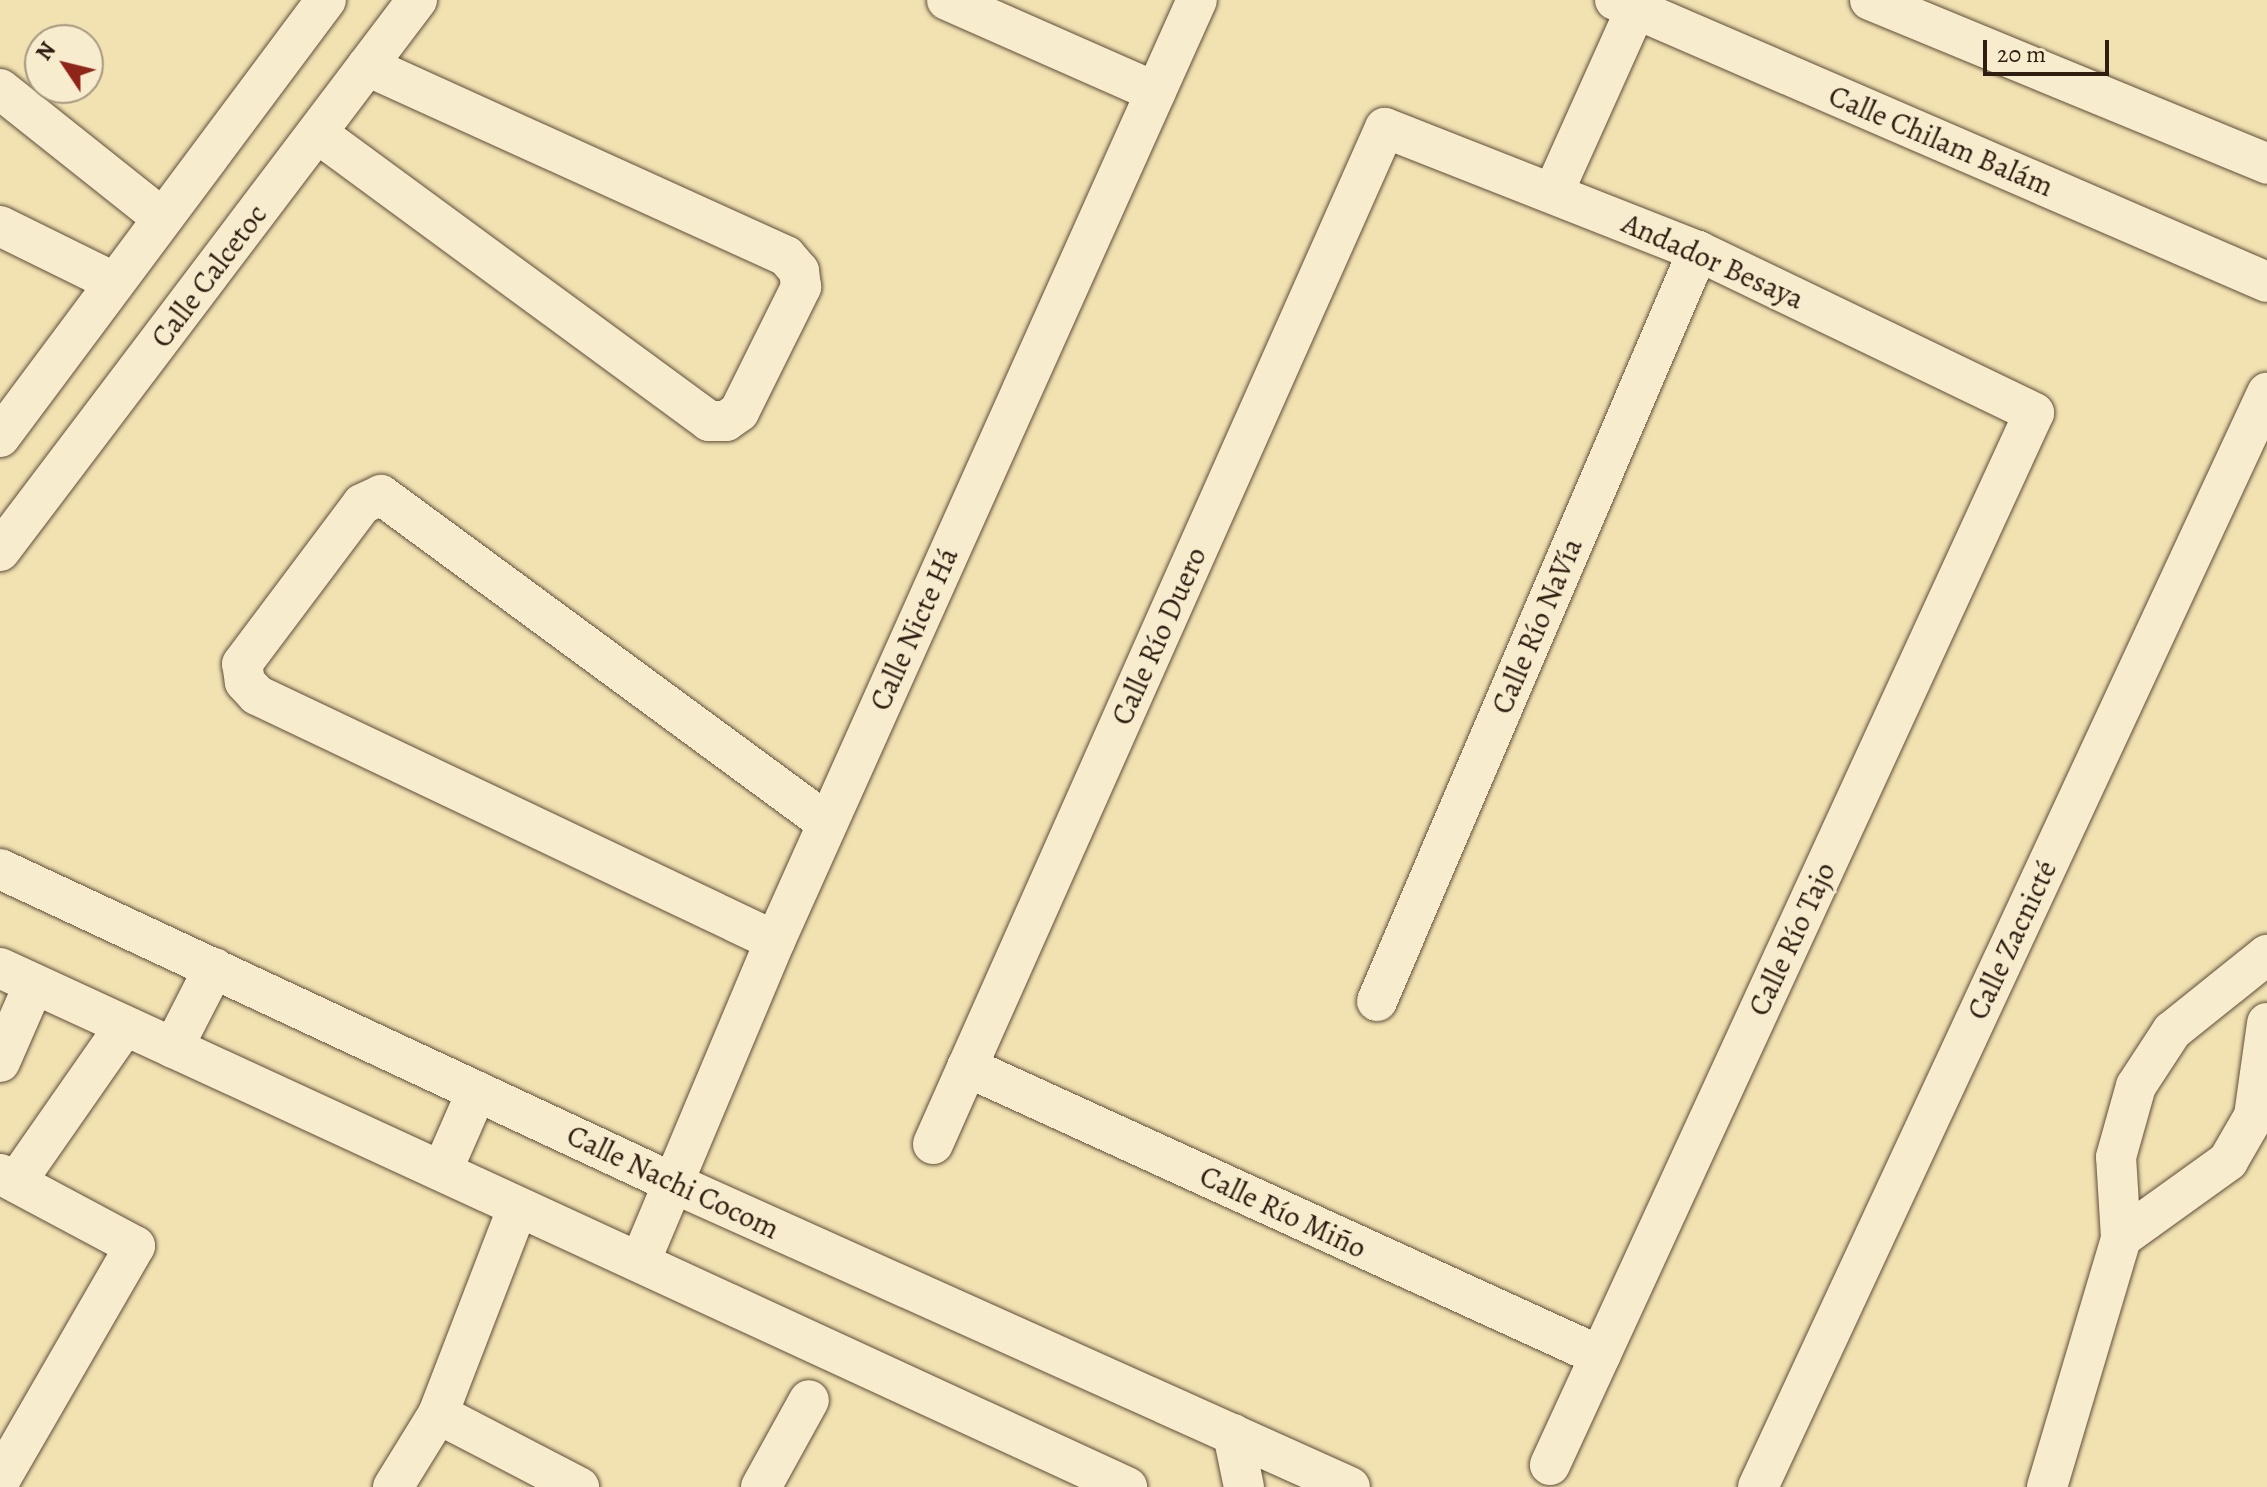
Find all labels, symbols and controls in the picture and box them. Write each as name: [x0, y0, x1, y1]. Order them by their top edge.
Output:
north arrow: [24, 24, 104, 104]
scale bar: [1987, 24, 2113, 74]
text: N: [29, 36, 63, 67]
text: 20 m: [1997, 38, 2046, 70]
street label: Calle Chilam Balám: [1823, 77, 2059, 205]
street label: Calle Calcetoc: [143, 197, 275, 355]
street label: Andador Besaya: [1616, 205, 1810, 317]
street label: Calle Río NaVía: [1484, 533, 1590, 719]
street label: Calle Río Duero: [1104, 541, 1214, 731]
street label: Calle Nicte Há: [862, 542, 966, 716]
street label: Calle Zacnicté: [1959, 855, 2065, 1025]
street label: Calle Río Tajo: [1741, 856, 1843, 1022]
street label: Calle Nachi Cocom: [561, 1117, 785, 1247]
street label: Calle Río Miño: [1194, 1158, 1372, 1266]

